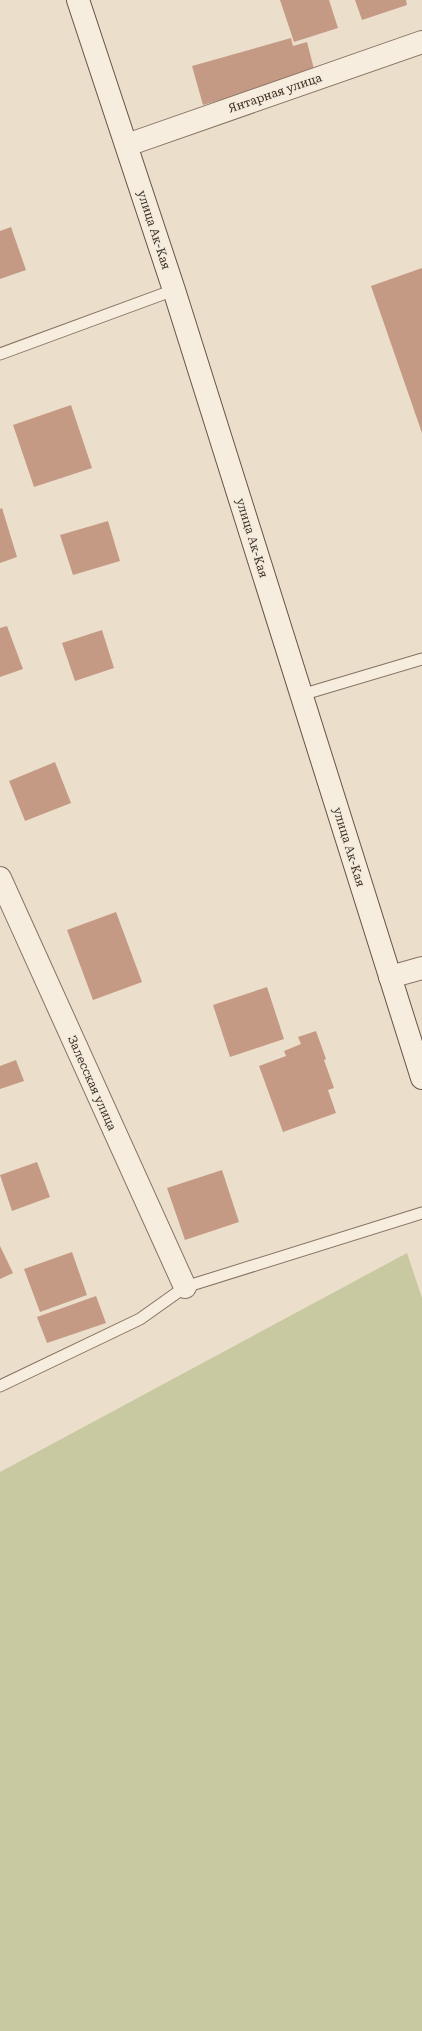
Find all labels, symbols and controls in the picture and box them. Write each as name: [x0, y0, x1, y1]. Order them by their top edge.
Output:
street label: Янтарная улица: [226, 70, 324, 116]
street label: улица Ак-Кая: [135, 189, 173, 271]
street label: улица Ак-Кая: [233, 497, 271, 580]
street label: улица Ак-Кая: [330, 806, 368, 889]
street label: Залесская улица: [65, 1033, 119, 1133]

